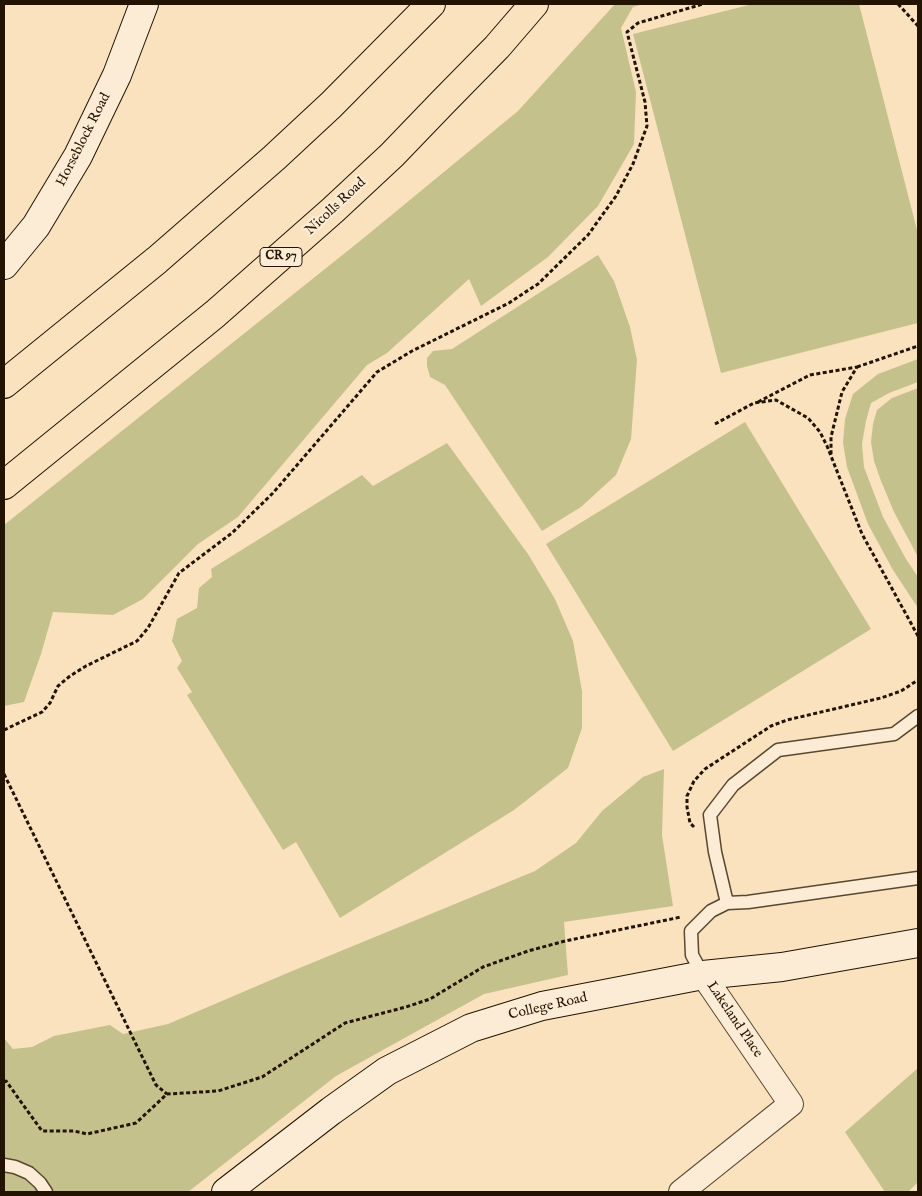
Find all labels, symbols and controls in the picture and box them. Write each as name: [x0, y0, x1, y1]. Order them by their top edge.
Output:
street label: Horseblock Road: [53, 90, 115, 190]
street label: Nicolls Road: [302, 175, 370, 239]
road number: CR 97: [260, 248, 302, 266]
street label: Lakeland Place: [702, 979, 766, 1061]
street label: College Road: [507, 990, 589, 1024]

